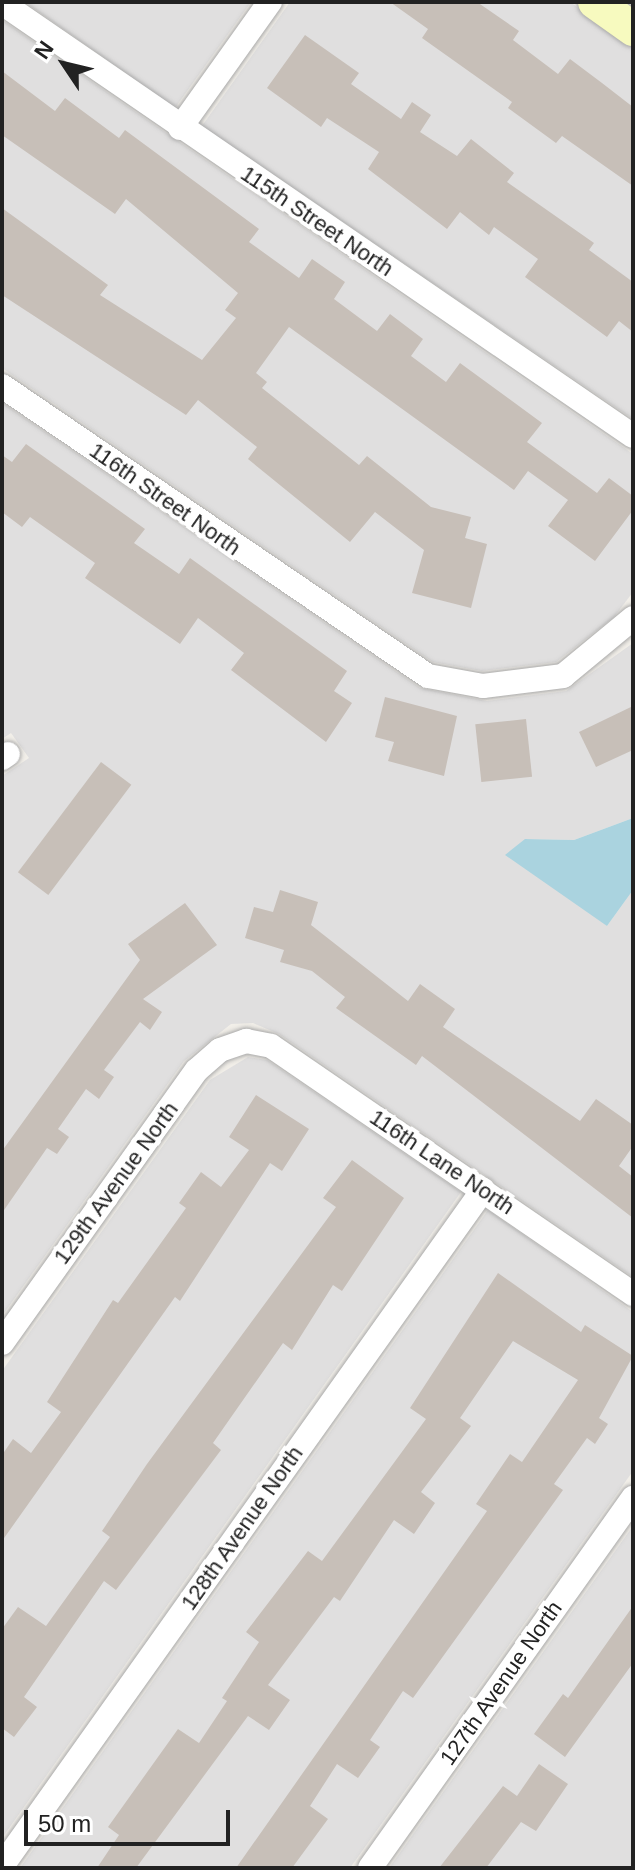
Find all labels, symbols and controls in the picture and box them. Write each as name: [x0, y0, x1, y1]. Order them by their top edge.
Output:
north arrow: [24, 24, 104, 104]
text: N: [29, 36, 59, 64]
street label: 115th Street North: [236, 160, 398, 282]
street label: 116th Street North: [84, 437, 246, 561]
street label: 129th Avenue North: [48, 1096, 184, 1270]
street label: 116th Lane North: [365, 1104, 519, 1220]
street label: 128th Avenue North: [175, 1440, 309, 1616]
street label: 127th Avenue North: [434, 1595, 568, 1771]
scale bar: [28, 1794, 234, 1844]
text: 50 m: [38, 1810, 91, 1837]

